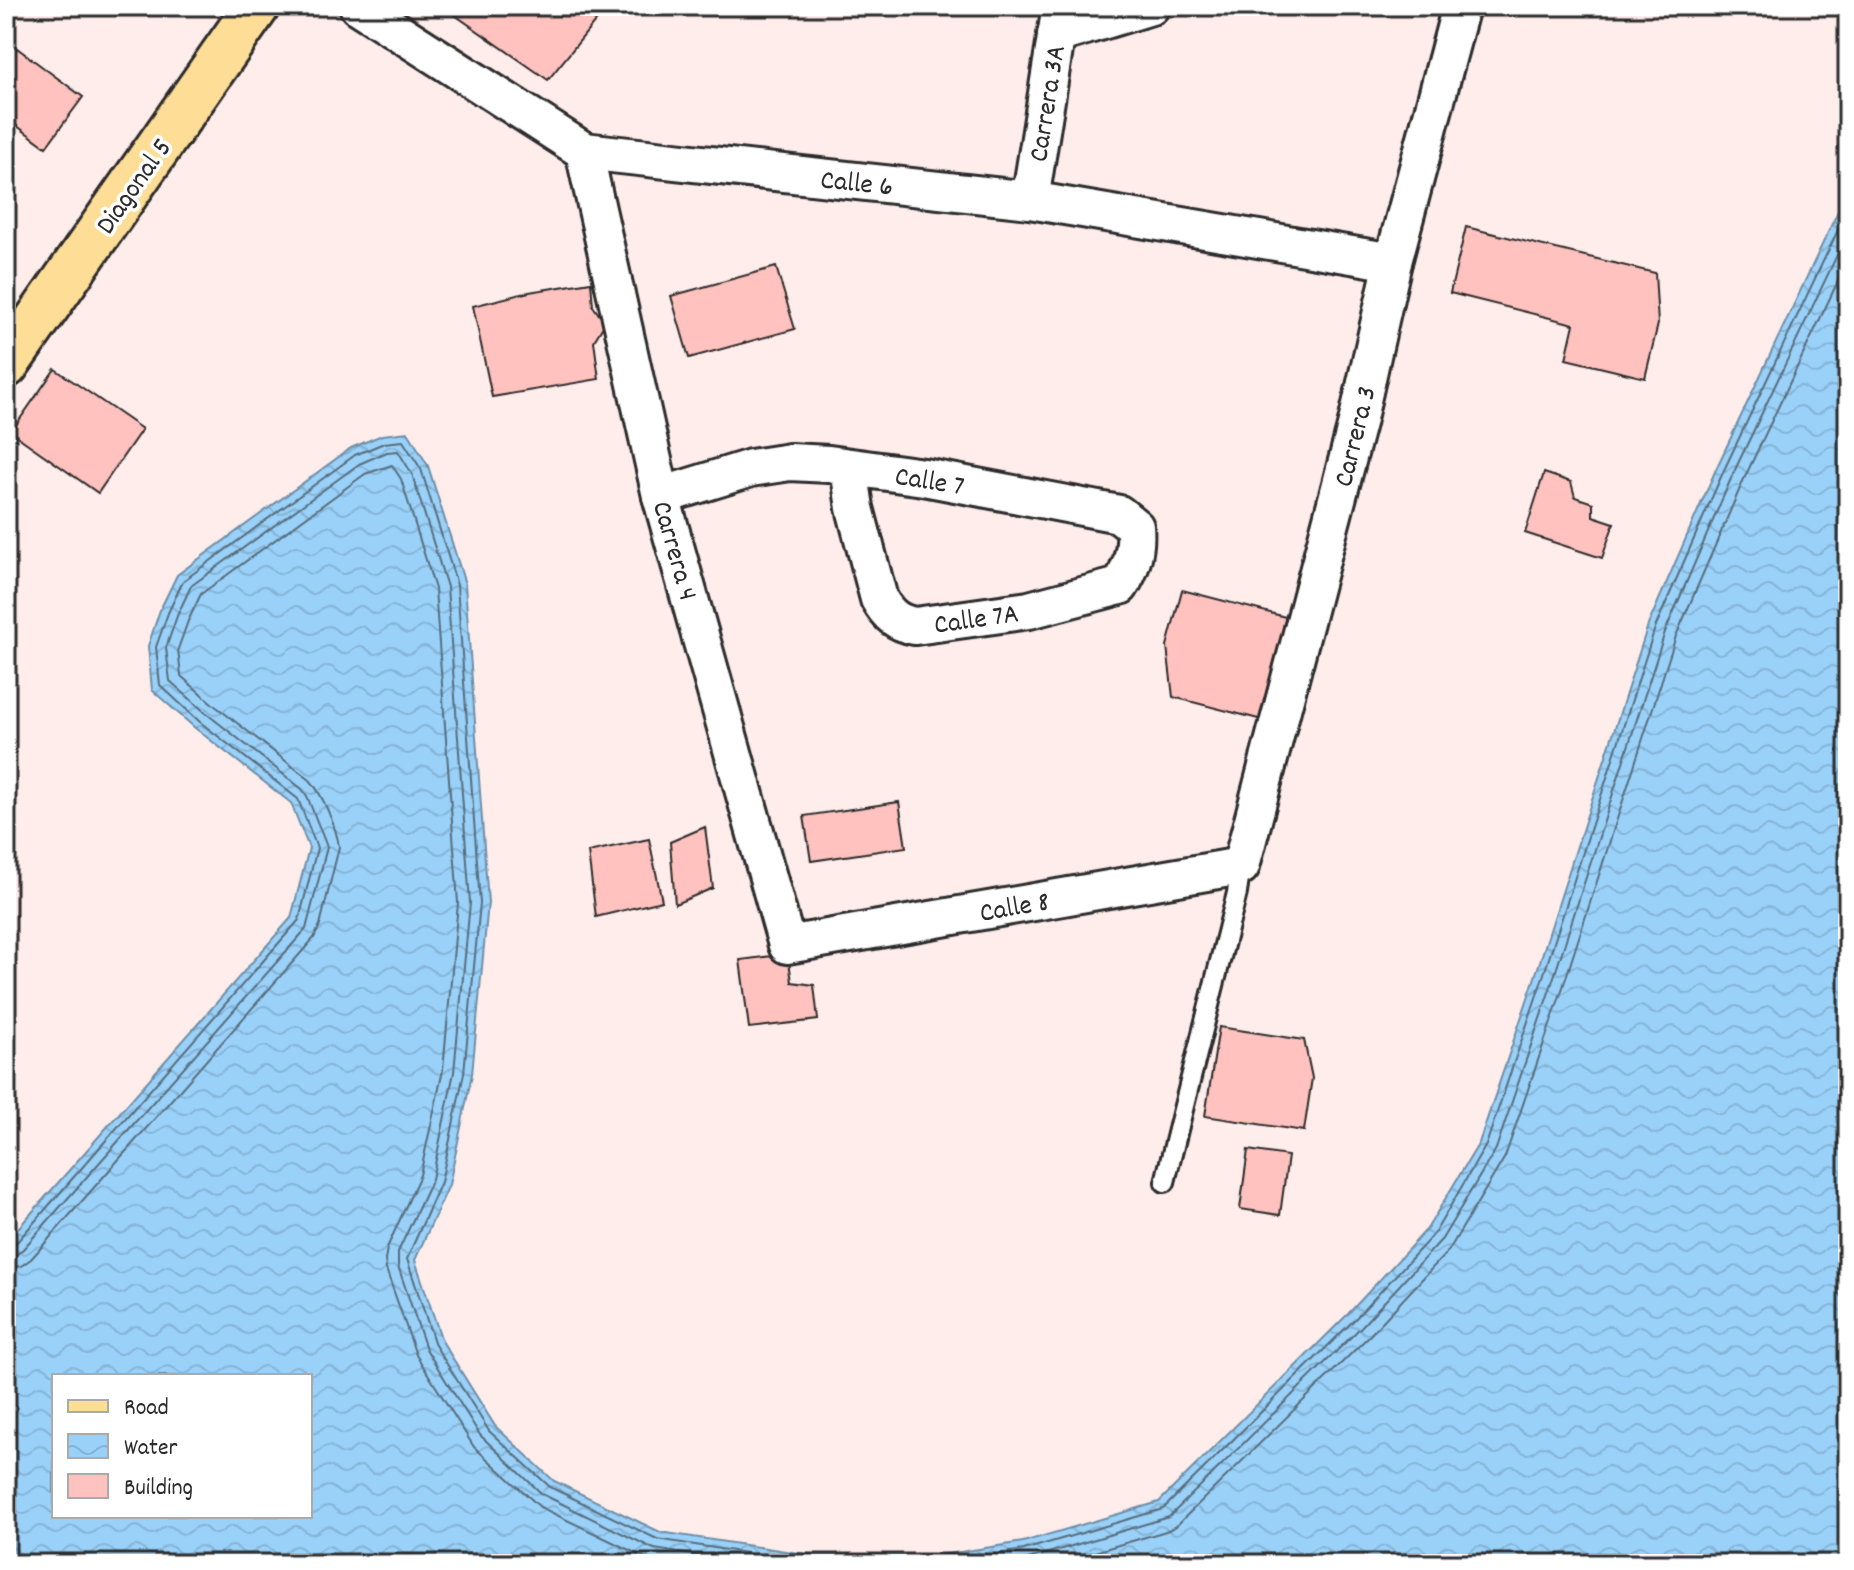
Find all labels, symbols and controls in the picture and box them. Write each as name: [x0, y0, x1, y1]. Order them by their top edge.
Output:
street label: Carrera 3A: [1021, 43, 1079, 165]
street label: Diagonal 5: [88, 132, 184, 244]
street label: Calle 6: [818, 162, 895, 210]
street label: Carrera 3: [1326, 383, 1390, 492]
street label: Calle 7: [892, 459, 967, 509]
street label: Carrera 4: [639, 497, 705, 606]
street label: Calle 7A: [932, 596, 1022, 648]
street label: Calle 8: [977, 884, 1053, 936]
legend: [52, 1374, 312, 1518]
text: Road: [124, 1392, 169, 1426]
text: Water: [124, 1432, 177, 1466]
text: Building: [124, 1472, 193, 1506]

